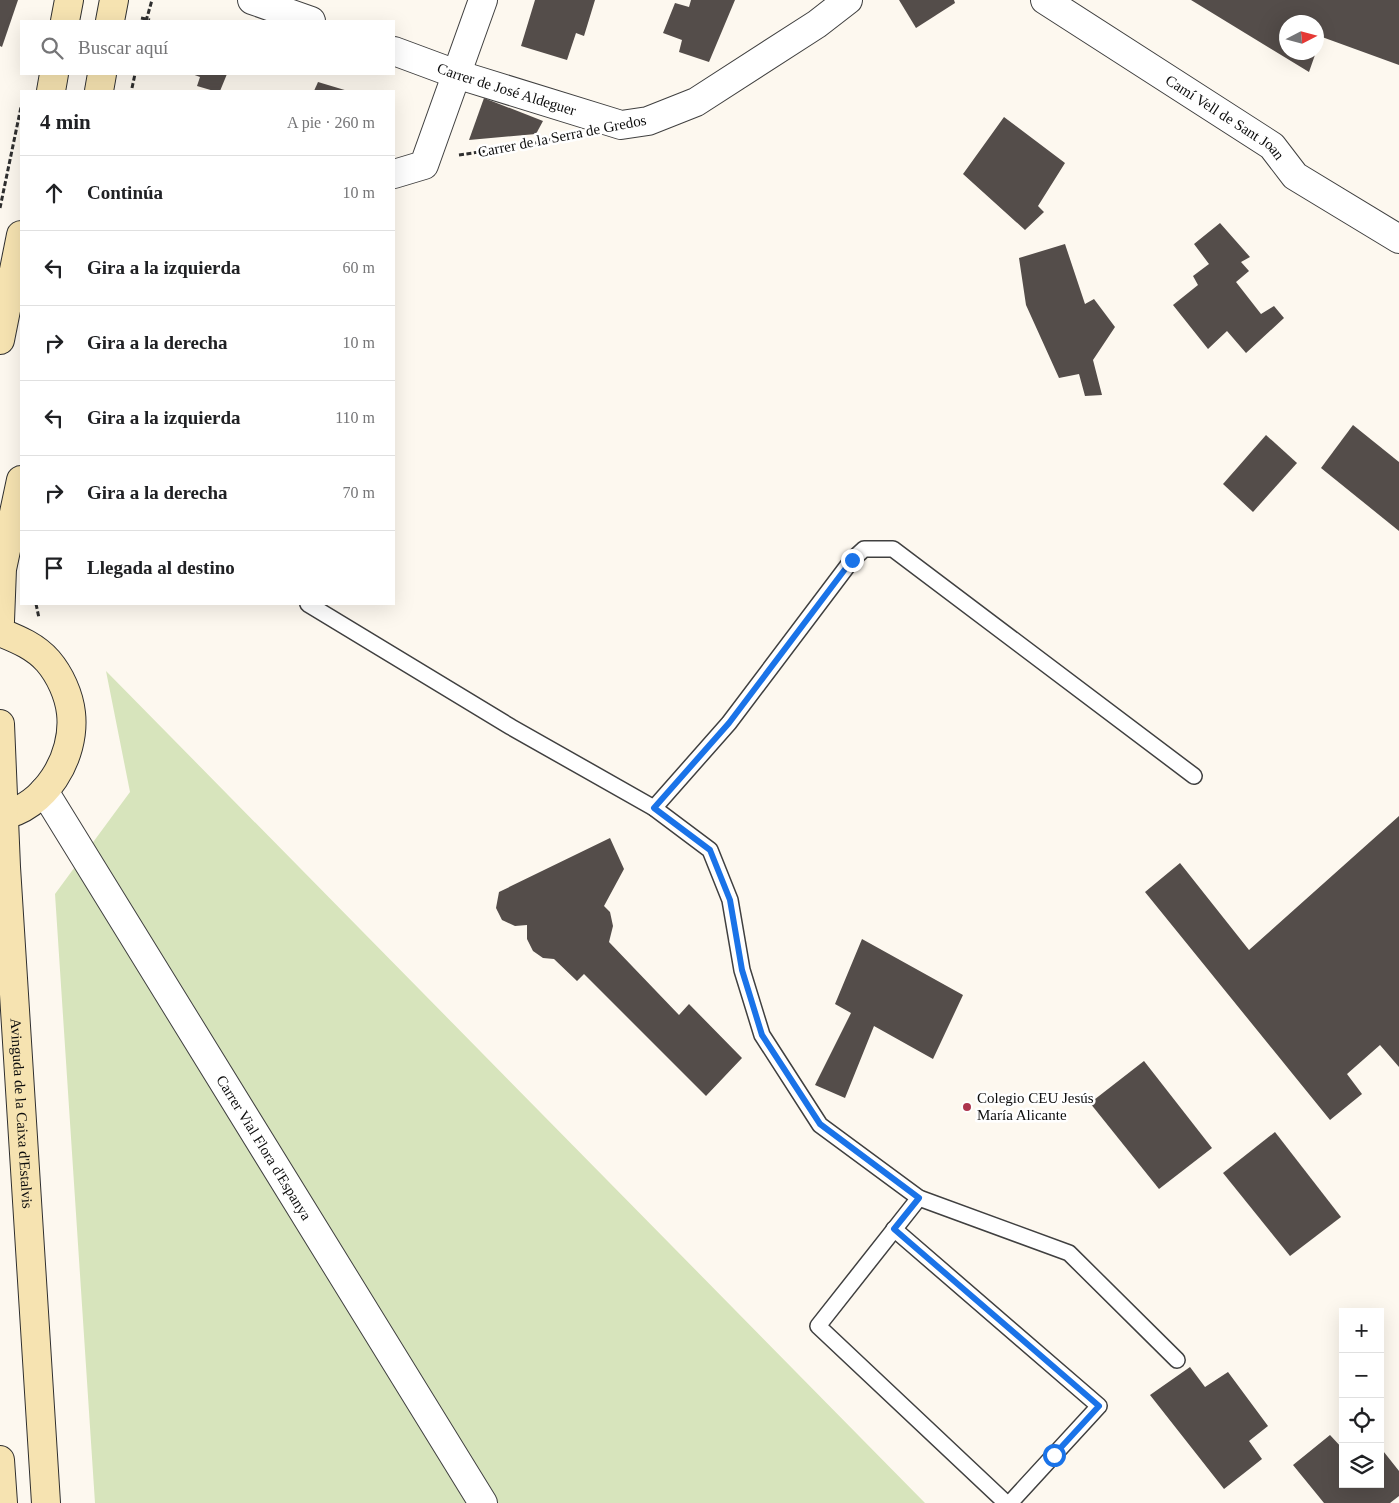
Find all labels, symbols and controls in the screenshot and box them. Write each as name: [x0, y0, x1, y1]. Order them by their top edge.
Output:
north arrow: [1279, 15, 1324, 60]
search box: [20, 20, 395, 75]
icon: search: [38, 34, 66, 62]
text: Buscar aquí: [78, 37, 168, 58]
street label: Carrer de José Aldeguer: [435, 60, 578, 119]
street label: Camí Vell de Sant Joan: [1163, 72, 1288, 163]
text: 4 min: [40, 110, 91, 134]
street label: Carrer de la Serra de Gredos: [476, 112, 648, 160]
text: A pie · 260 m: [287, 114, 375, 131]
icon: ahead: [40, 179, 68, 207]
text: Continúa: [87, 182, 163, 203]
text: 10 m: [343, 184, 375, 201]
icon: left: [40, 254, 68, 282]
text: Gira a la izquierda: [87, 257, 241, 278]
text: 60 m: [343, 259, 375, 276]
icon: right: [40, 329, 68, 357]
text: Gira a la derecha: [87, 332, 228, 353]
text: 10 m: [343, 334, 375, 351]
icon: left: [40, 404, 68, 432]
text: Gira a la izquierda: [87, 407, 241, 428]
text: 110 m: [335, 409, 375, 426]
icon: right: [40, 479, 68, 507]
text: Gira a la derecha: [87, 482, 228, 503]
text: 70 m: [343, 484, 375, 501]
route end: [841, 549, 864, 572]
icon: arrive: [40, 554, 68, 582]
text: Llegada al destino: [87, 557, 235, 578]
street label: Avinguda de la Caixa d'Estalvis: [8, 1018, 35, 1209]
street label: Carrer Vial Flora d'Espanya: [213, 1072, 315, 1223]
place label: Colegio CEU Jesús María Alicante: [977, 1090, 1094, 1123]
marker: Colegio CEU Jesús María Alicante: [961, 1101, 973, 1113]
map controls: [1339, 1308, 1384, 1488]
button: +: [1339, 1308, 1384, 1353]
button: −: [1339, 1353, 1384, 1398]
button: locate: [1339, 1398, 1384, 1443]
button: layers: [1339, 1443, 1384, 1488]
route start: [1043, 1444, 1066, 1467]

